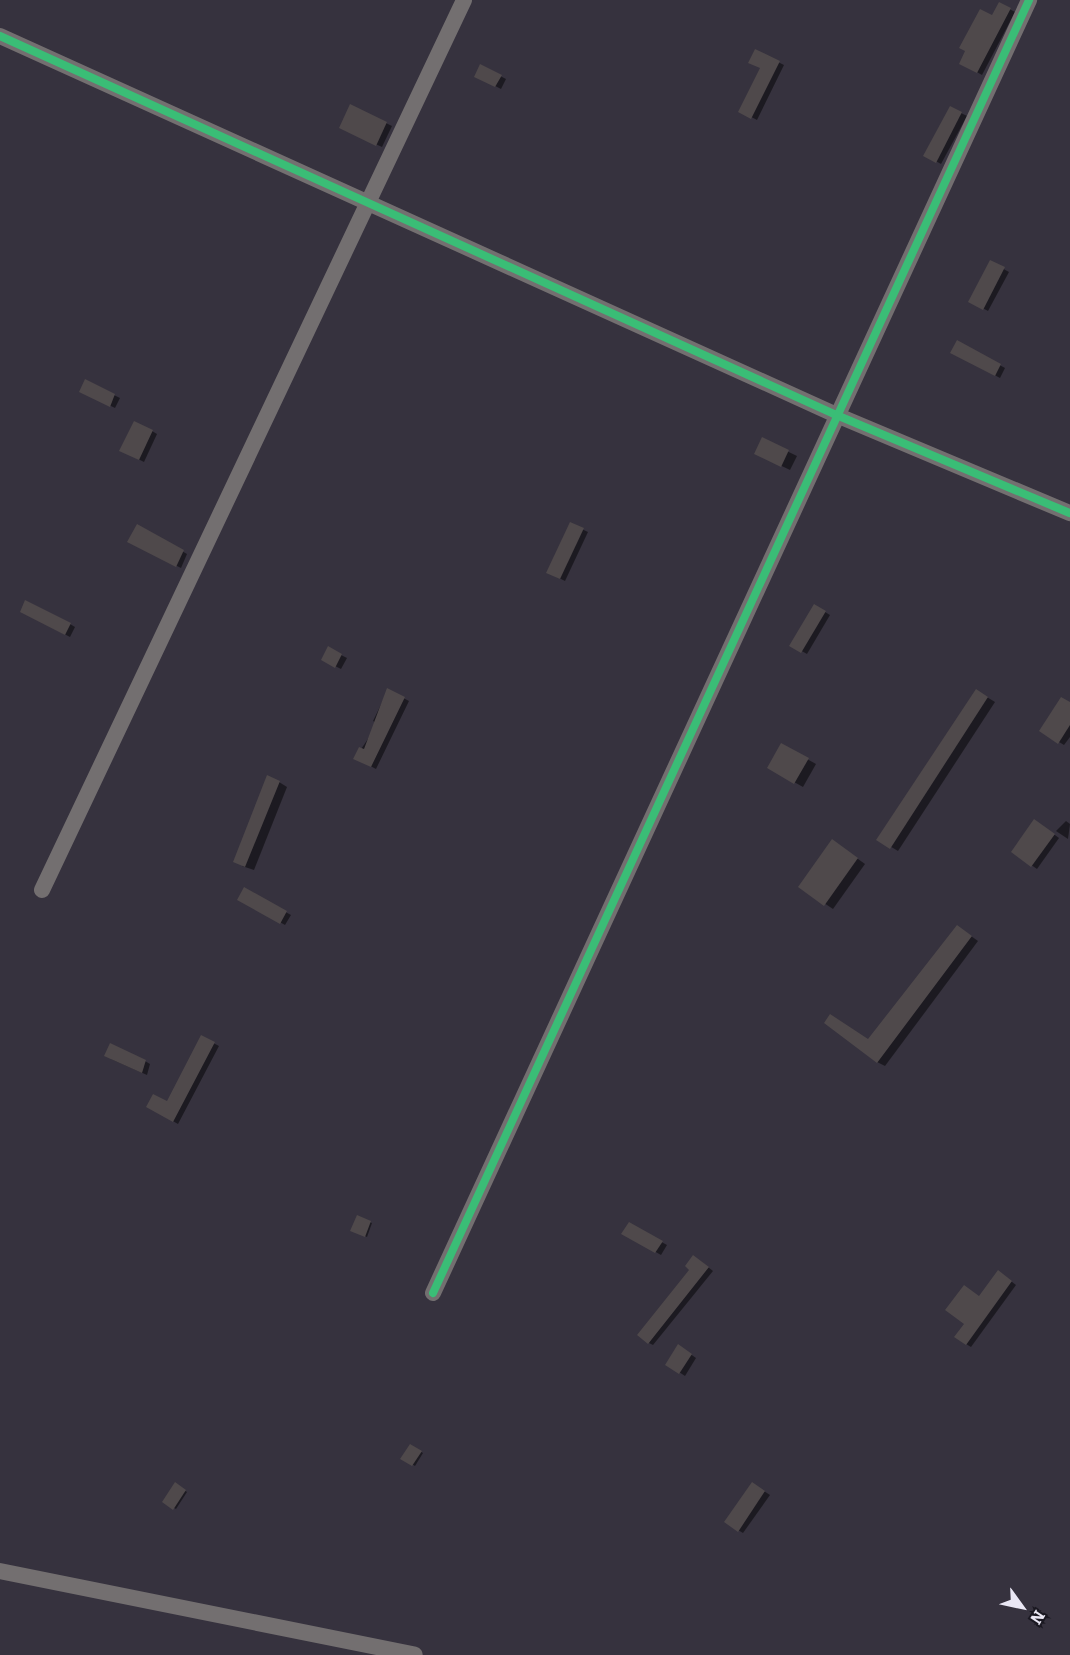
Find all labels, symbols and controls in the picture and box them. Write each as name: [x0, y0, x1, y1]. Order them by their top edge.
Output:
north arrow: [992, 1577, 1052, 1637]
text: N: [1026, 1607, 1049, 1627]

